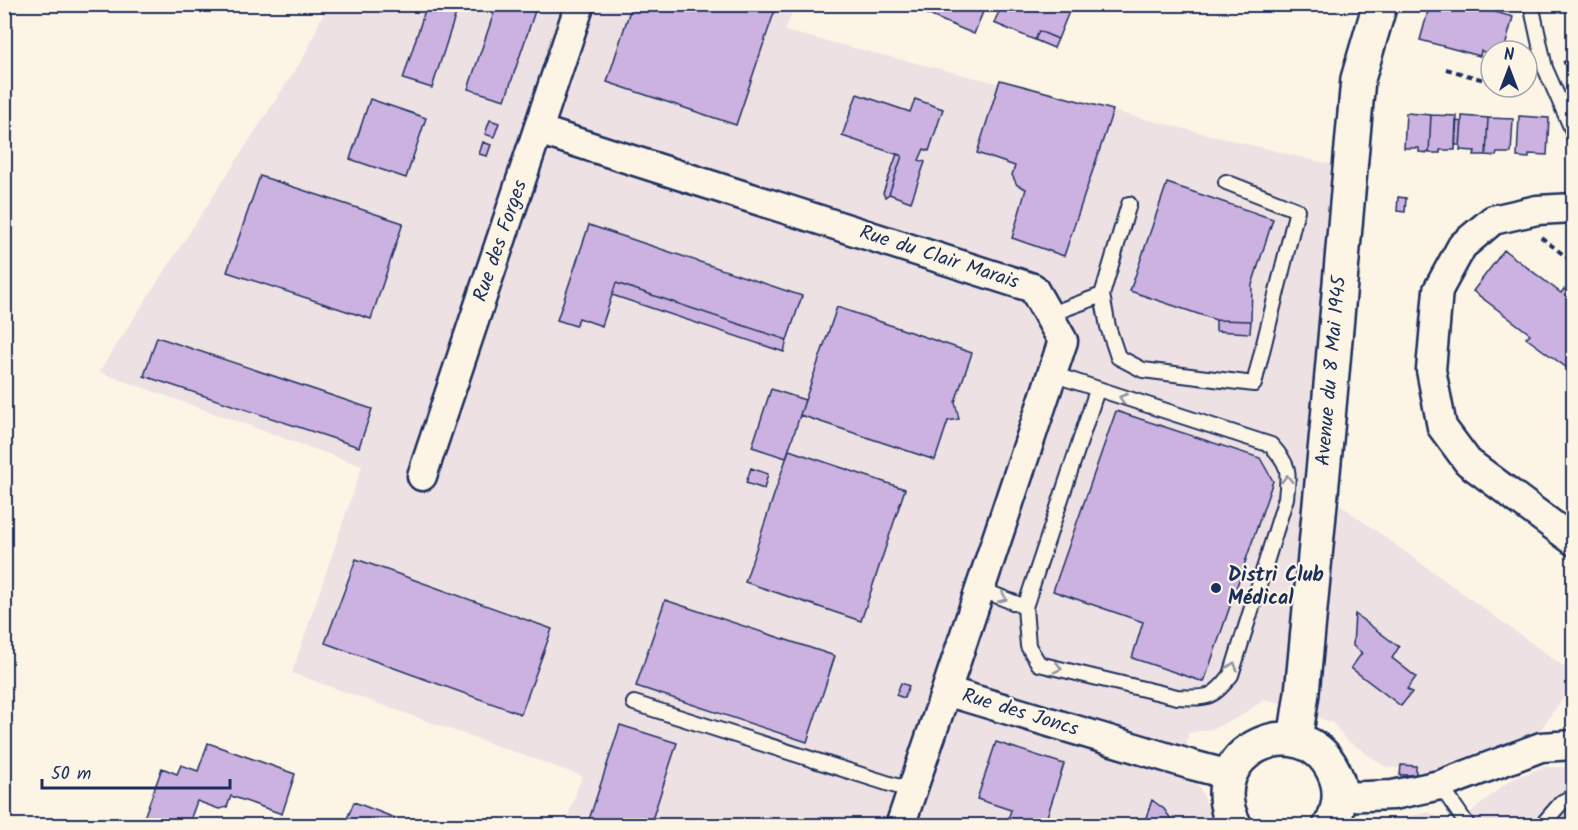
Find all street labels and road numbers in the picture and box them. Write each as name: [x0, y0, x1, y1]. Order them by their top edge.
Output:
street label: Rue des Forges: [465, 175, 537, 306]
street label: Rue du Clair Marais: [855, 217, 1023, 299]
street label: Avenue du 8 Mai 1945: [1308, 274, 1356, 467]
street label: Rue des Joncs: [958, 680, 1083, 746]

